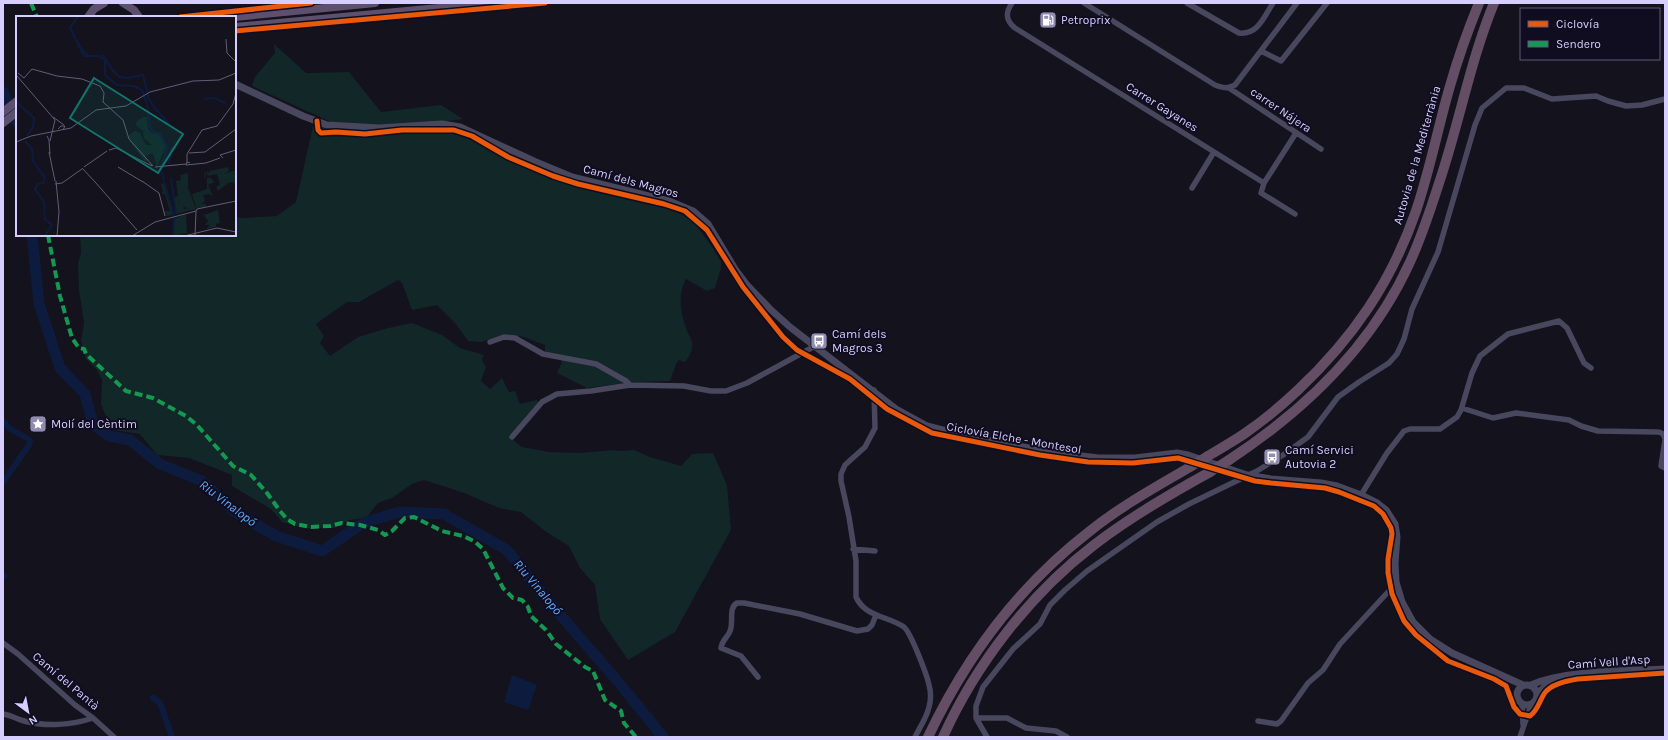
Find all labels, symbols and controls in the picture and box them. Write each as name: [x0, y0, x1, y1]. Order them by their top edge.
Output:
legend: [1520, 8, 1660, 60]
fuel station icon: Petroprix: [1038, 10, 1058, 30]
place label: Petroprix: [1061, 13, 1110, 27]
inset map: [16, 16, 236, 236]
text: Ciclovía: [1556, 17, 1599, 31]
text: Sendero: [1556, 37, 1601, 51]
street label: Carrer Gayanes: [1123, 79, 1201, 135]
street label: carrer Nájera: [1248, 84, 1314, 136]
street label: Autovia de la Mediterrània: [1390, 84, 1444, 226]
street label: Camí dels Magros: [582, 162, 680, 200]
place label: Camí dels Magros 3: [832, 327, 887, 355]
bus stop icon: Camí dels Magros 3: [809, 331, 829, 351]
place icon: Molí del Cèntim: [28, 414, 48, 434]
place label: Molí del Cèntim: [51, 417, 137, 431]
street label: Ciclovía Elche - Montesol: [946, 419, 1082, 457]
place label: Camí Servici Autovia 2: [1285, 443, 1354, 471]
bus stop icon: Camí Servici Autovia 2: [1262, 447, 1282, 467]
water label: Riu Vinalopó: [197, 477, 260, 530]
water label: Riu Vinalopó: [511, 556, 566, 618]
street label: Camí del Pantà: [30, 649, 102, 713]
street label: Camí Vell d'Asp: [1567, 652, 1651, 672]
north arrow: [8, 692, 48, 732]
text: N: [26, 712, 40, 728]

